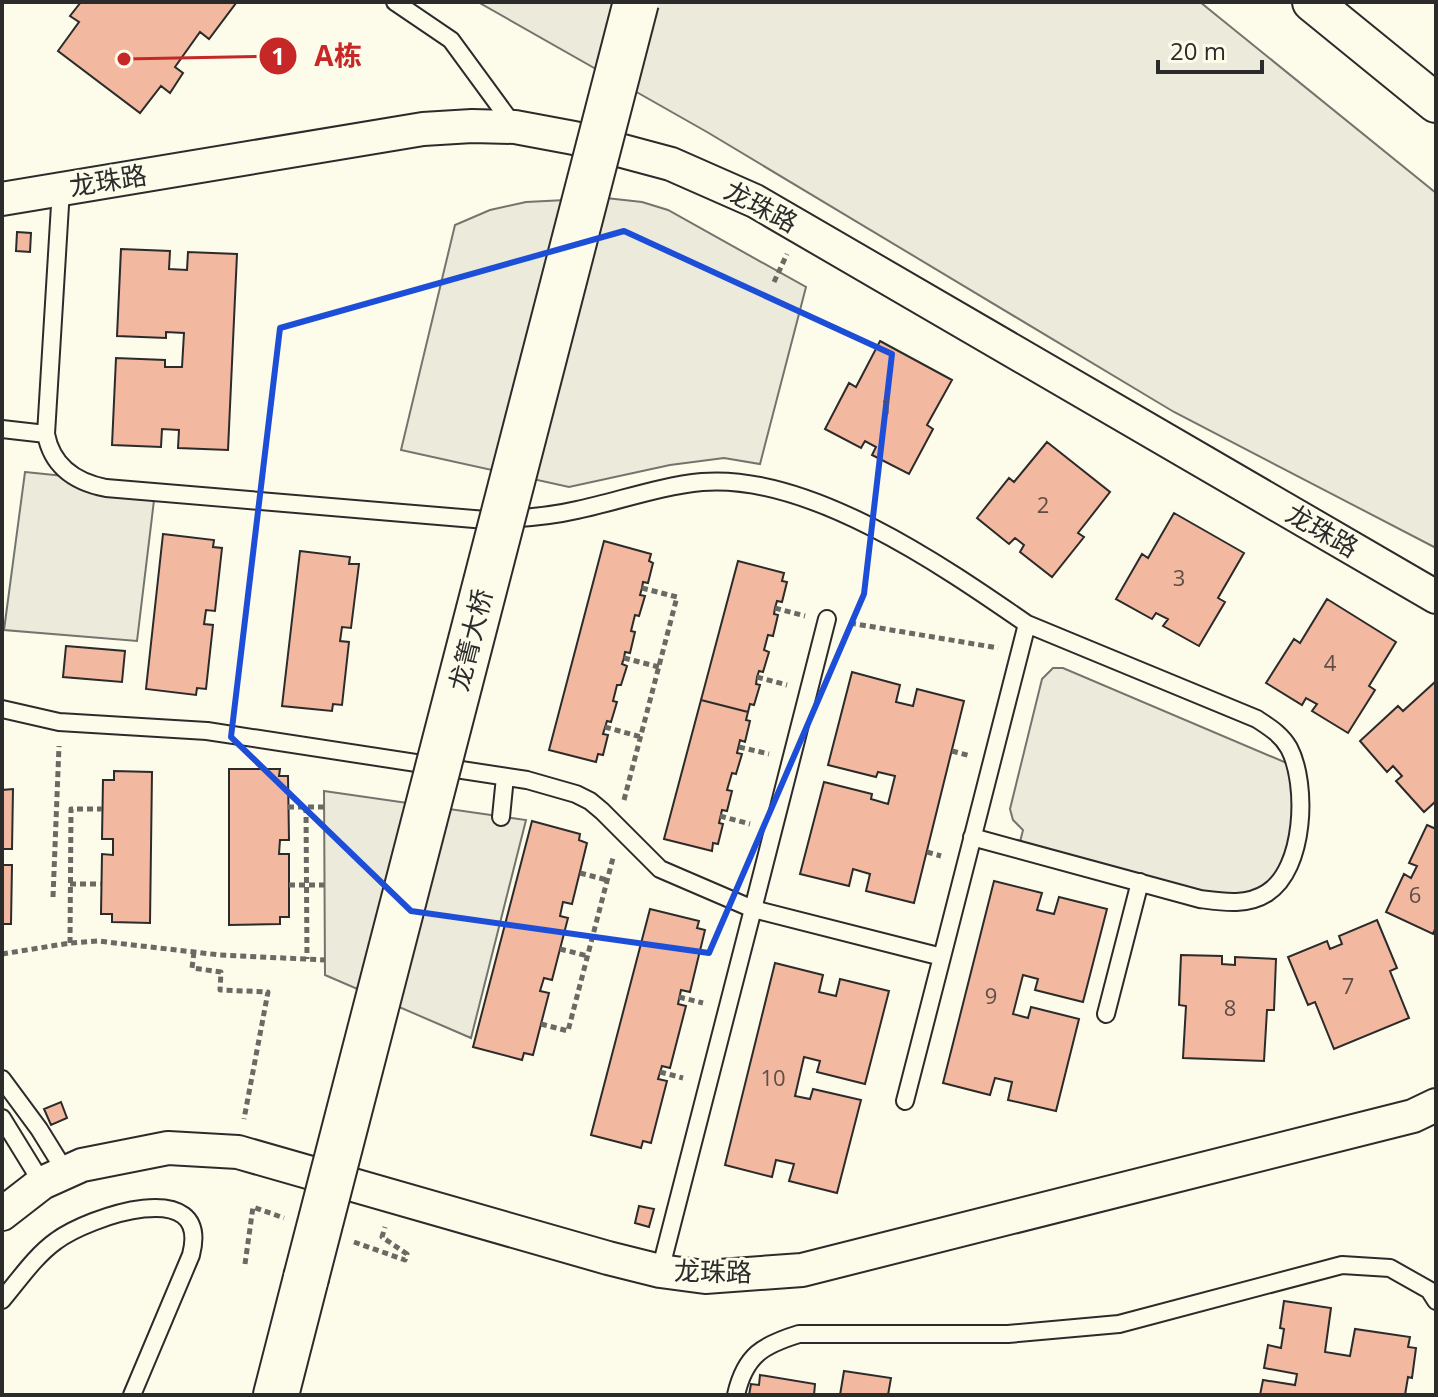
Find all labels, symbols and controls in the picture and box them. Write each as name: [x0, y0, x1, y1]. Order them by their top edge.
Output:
scale bar: [1158, 24, 1262, 74]
callout: A栋: [258, 30, 378, 82]
text: 20 m: [1170, 34, 1226, 67]
text: A栋: [314, 36, 362, 74]
text: 1: [271, 39, 285, 72]
street label: 龙珠路: [67, 156, 149, 204]
street label: 龙珠路: [719, 172, 804, 240]
house number: 1: [881, 390, 893, 420]
house number: 2: [1037, 489, 1049, 519]
street label: 龙珠路: [1280, 495, 1365, 565]
house number: 3: [1173, 562, 1185, 592]
street label: 龙箐大桥: [440, 585, 500, 695]
house number: 4: [1324, 647, 1337, 677]
house number: 6: [1409, 879, 1421, 909]
house number: 7: [1342, 970, 1354, 1000]
house number: 9: [985, 980, 997, 1010]
house number: 8: [1224, 992, 1236, 1022]
house number: 10: [760, 1062, 786, 1092]
street label: 龙珠路: [674, 1252, 752, 1290]

